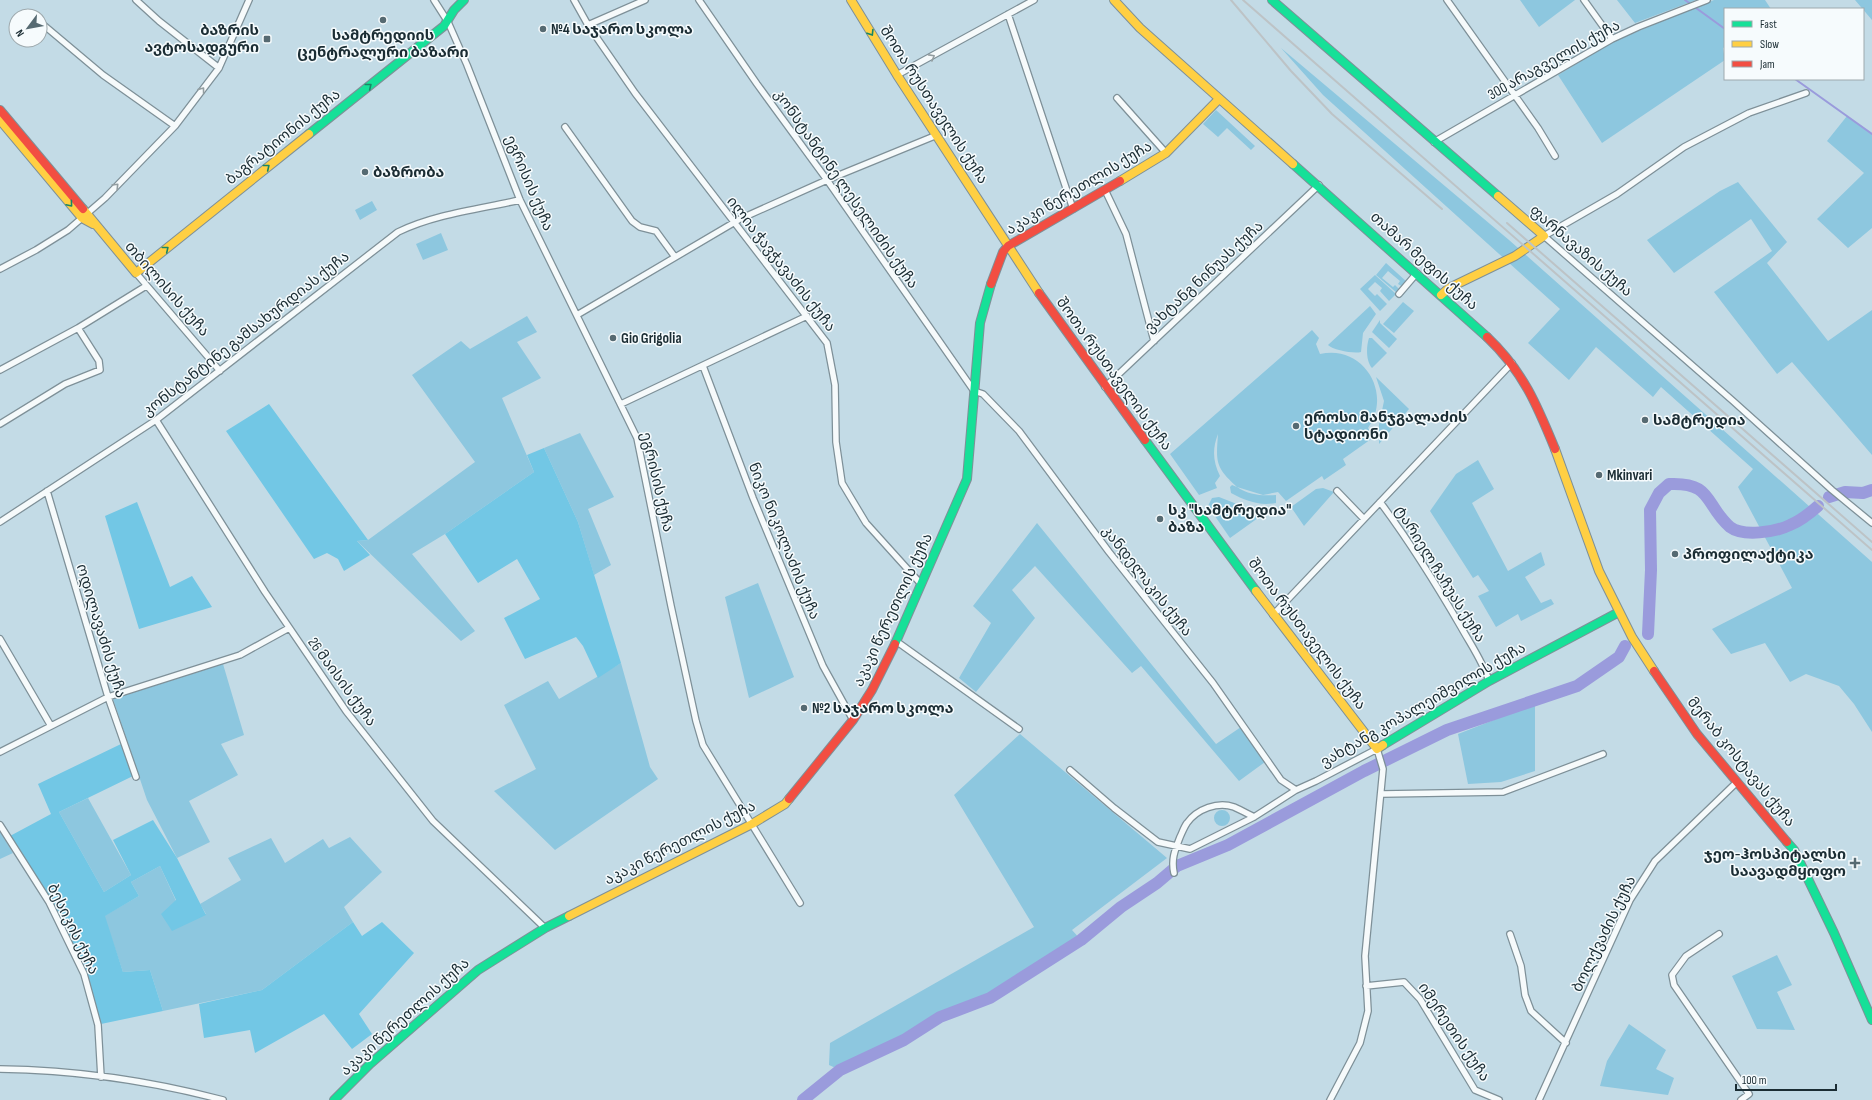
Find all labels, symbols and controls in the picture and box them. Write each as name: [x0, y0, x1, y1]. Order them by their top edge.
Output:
north arrow: [8, 8, 48, 48]
legend: [1724, 8, 1864, 80]
marker: სამტრედიის ცენტრალური ბაზარი: [378, 15, 388, 25]
street label: 300 არაგველის ქუჩა: [1485, 16, 1623, 104]
text: Fast: [1760, 17, 1777, 32]
place label: №4 საჯარო სკოლა: [551, 20, 693, 39]
place label: ბაზრის ავტოსადგური: [145, 21, 259, 57]
street label: შოთა რუსთაველის ქუჩა: [876, 22, 992, 188]
marker: №4 საჯარო სკოლა: [538, 24, 548, 34]
place label: სამტრედიის ცენტრალური ბაზარი: [297, 26, 469, 62]
text: N: [13, 27, 27, 39]
one-way arrow: [867, 29, 874, 36]
marker: ბაზრის ავტოსადგური: [262, 34, 272, 44]
text: Slow: [1760, 37, 1779, 52]
one-way arrow: [927, 54, 935, 61]
text: Jam: [1759, 57, 1775, 72]
one-way arrow: [364, 84, 371, 91]
street label: ბაგრატიონის ქუჩა: [222, 85, 344, 189]
street label: კონსტანტინე ლესელიძის ქუჩა: [770, 86, 922, 292]
one-way arrow: [197, 87, 204, 94]
street label: ეგრისის ქუჩა: [500, 132, 558, 234]
street label: აკაკი წერეთლის ქუჩა: [1002, 137, 1156, 239]
place label: ბაზრობა: [373, 163, 445, 182]
one-way arrow: [263, 165, 270, 172]
marker: ბაზრობა: [360, 167, 370, 177]
one-way arrow: [111, 183, 119, 191]
street label: ილია ჭავჭავაძის ქუჩა: [722, 193, 840, 335]
one-way arrow: [66, 199, 73, 206]
street label: ფარნავაზის ქუჩა: [1525, 201, 1637, 301]
street label: თამარ მეფის ქუჩა: [1366, 208, 1482, 314]
street label: ვახტანგ ნინუას ქუჩა: [1141, 217, 1267, 337]
street label: თბილისის ქუჩა: [120, 237, 214, 341]
one-way arrow: [161, 246, 168, 253]
street label: კონსტანტინე გამსახურდიას ქუჩა: [139, 247, 353, 421]
street label: შოთა რუსთაველის ქუჩა: [1052, 294, 1176, 454]
place label: Gio Grigolia: [621, 329, 682, 348]
marker: Gio Grigolia: [608, 333, 618, 343]
place label: ეროსი მანჯგალაძის სტადიონი: [1304, 408, 1468, 444]
place label: სამტრედია: [1653, 411, 1746, 430]
marker: სამტრედია: [1640, 415, 1650, 425]
marker: ეროსი მანჯგალაძის სტადიონი: [1291, 421, 1301, 431]
street label: ეგრისის ქუჩა: [636, 430, 678, 534]
street label: ნიკო ნიკოლაძის ქუჩა: [744, 460, 824, 622]
place label: Mkinvari: [1607, 466, 1652, 485]
marker: Mkinvari: [1594, 470, 1604, 480]
place label: სკ "სამტრედია" ბაზა: [1168, 501, 1292, 537]
street label: ტარიელ ჩაჩუას ქუჩა: [1390, 502, 1490, 646]
marker: სკ "სამტრედია" ბაზა: [1155, 514, 1165, 524]
street label: კანდელაკის ქუჩა: [1098, 522, 1196, 640]
street label: აკაკი წერეთლის ქუჩა: [849, 530, 937, 690]
place label: პროფილაქტიკა: [1683, 545, 1814, 564]
marker: პროფილაქტიკა: [1670, 549, 1680, 559]
street label: შოთა რუსთაველის ქუჩა: [1244, 554, 1370, 714]
street label: ოდილავაძის ქუჩა: [72, 562, 130, 700]
street label: 26 მაისის ქუჩა: [303, 634, 381, 730]
street label: ვახტანგ კოპალეიშვილის ქუჩა: [1317, 638, 1529, 772]
street label: მერაბ კოსტავას ქუჩა: [1683, 693, 1799, 831]
place label: №2 საჯარო სკოლა: [812, 699, 954, 718]
marker: №2 საჯარო სკოლა: [799, 703, 809, 713]
street label: აკაკი წერეთლის ქუჩა: [601, 797, 759, 889]
place label: ჯეო-ჰოსპიტალსი საავადმყოფო: [1704, 845, 1846, 881]
marker: ჯეო-ჰოსპიტალსი საავადმყოფო: [1849, 857, 1861, 869]
street label: ბოლქვაძის ქუჩა: [1568, 873, 1640, 995]
street label: ბესიკის ქუჩა: [43, 880, 103, 978]
street label: აკაკი წერეთლის ქუჩა: [336, 954, 474, 1080]
street label: იმერეთის ქუჩა: [1414, 979, 1494, 1085]
scale bar: [1736, 1066, 1836, 1092]
text: 100 m: [1742, 1073, 1767, 1088]

